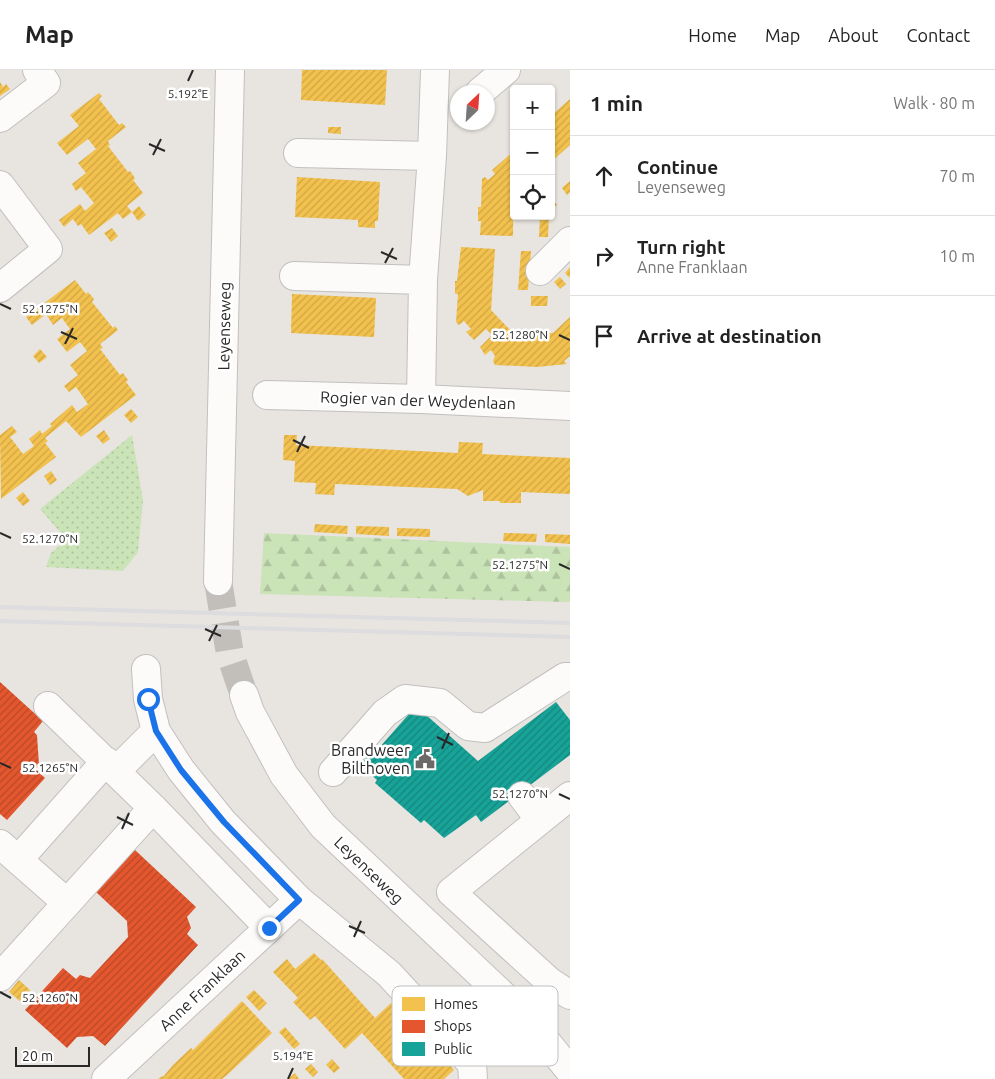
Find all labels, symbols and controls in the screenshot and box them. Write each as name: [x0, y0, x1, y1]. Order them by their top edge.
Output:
text: Map: [25, 21, 74, 48]
text: Home: [688, 25, 737, 45]
text: Map: [765, 25, 800, 45]
text: About: [828, 25, 878, 45]
text: Contact: [906, 25, 970, 45]
north arrow: [450, 85, 495, 130]
map controls: [510, 85, 555, 220]
button: +: [510, 85, 555, 130]
text: 5.192°E: [168, 87, 209, 100]
text: 1 min: [590, 91, 643, 115]
text: Walk · 80 m: [893, 94, 975, 112]
button: −: [510, 130, 555, 175]
text: Continue: [637, 156, 718, 178]
icon: ahead: [590, 162, 618, 190]
text: 70 m: [939, 167, 975, 185]
button: locate: [510, 175, 555, 220]
text: Leyenseweg: [637, 178, 726, 196]
text: Turn right: [637, 236, 725, 258]
icon: right: [590, 242, 618, 270]
text: 10 m: [939, 247, 975, 265]
text: Anne Franklaan: [637, 258, 748, 276]
street label: Leyenseweg: [214, 281, 234, 371]
text: 52.1275°N: [22, 302, 78, 315]
icon: arrive: [590, 322, 618, 350]
text: Arrive at destination: [637, 325, 822, 347]
text: 52.1280°N: [492, 328, 548, 341]
street label: Rogier van der Weydenlaan: [320, 388, 516, 412]
text: 52.1270°N: [22, 532, 78, 545]
text: 52.1275°N: [492, 558, 548, 571]
route start: [137, 688, 160, 711]
place label: Brandweer Bilthoven: [331, 741, 410, 777]
public building icon: Brandweer Bilthoven: [414, 748, 436, 770]
text: 52.1265°N: [22, 761, 78, 774]
text: 52.1270°N: [492, 787, 548, 800]
street label: Leyenseweg: [331, 833, 407, 907]
route end: [258, 917, 281, 940]
street label: Anne Franklaan: [155, 946, 249, 1034]
legend: [392, 986, 558, 1066]
text: 52.1260°N: [22, 991, 78, 1004]
text: Homes: [434, 996, 478, 1012]
text: Shops: [434, 1018, 472, 1034]
text: Public: [434, 1041, 473, 1057]
scale bar: [15, 1044, 90, 1067]
text: 20 m: [22, 1048, 53, 1064]
text: 5.194°E: [273, 1049, 314, 1062]

